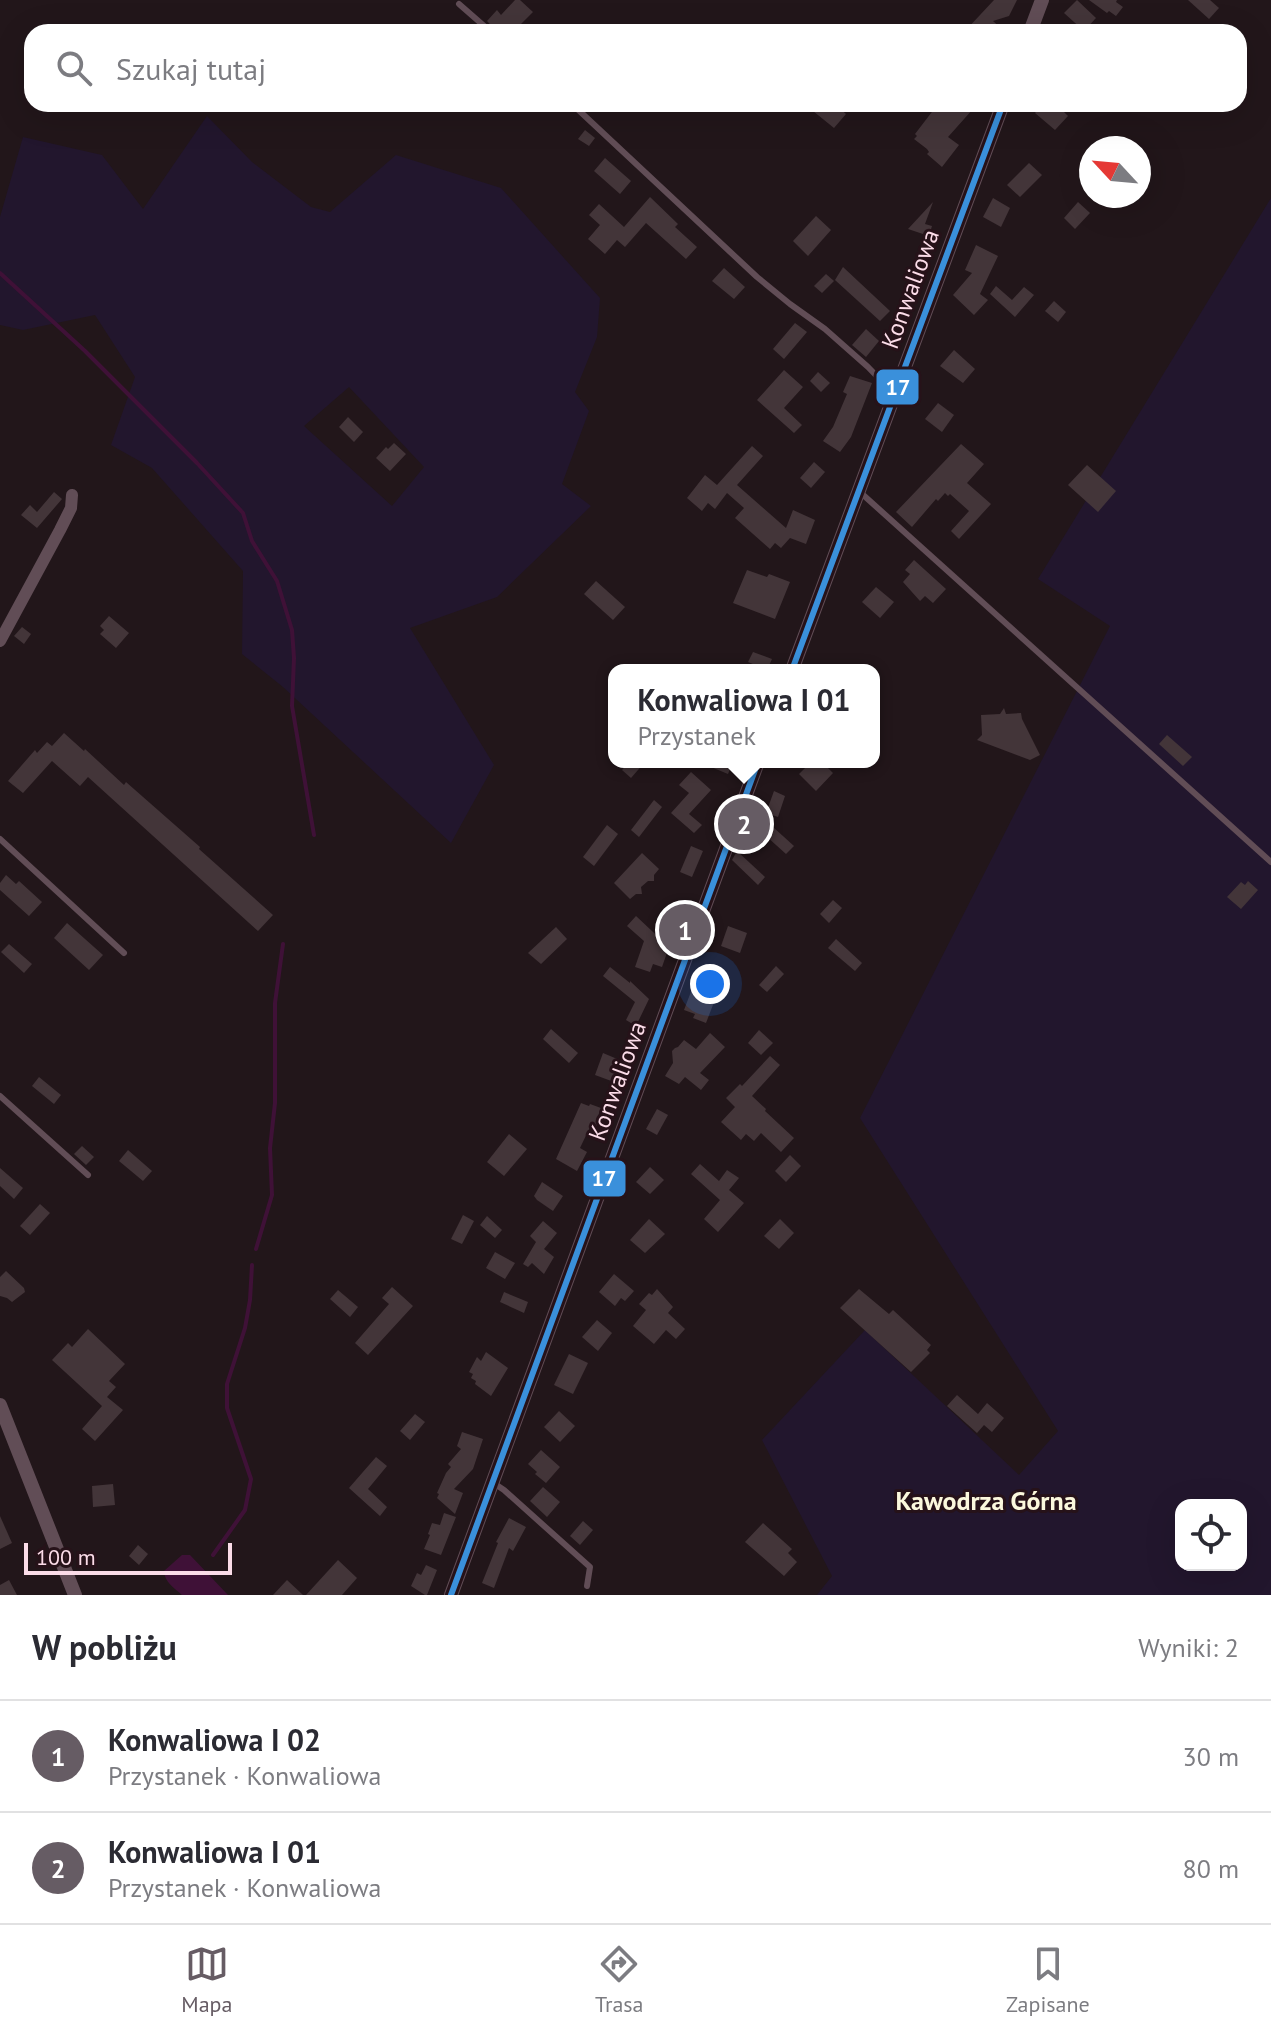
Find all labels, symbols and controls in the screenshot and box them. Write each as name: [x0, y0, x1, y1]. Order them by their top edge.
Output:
search box: [24, 24, 1247, 112]
icon: search: [52, 46, 96, 90]
text: Szukaj tutaj: [116, 49, 266, 88]
north arrow: [1079, 136, 1151, 208]
street label: Konwaliowa: [874, 225, 946, 353]
line badge: 17: [875, 368, 920, 406]
text: 17: [886, 373, 910, 401]
popup: [608, 664, 880, 768]
text: Konwaliowa I 01: [637, 680, 851, 719]
text: Przystanek: [637, 719, 756, 752]
pin: 2: [718, 794, 770, 854]
pin: 1: [659, 900, 711, 960]
your location: [690, 964, 730, 1004]
street label: Konwaliowa: [581, 1017, 653, 1145]
line badge: 17: [582, 1159, 627, 1198]
text: 17: [592, 1164, 616, 1192]
district label: Kawodrza Górna: [895, 1484, 1077, 1517]
map controls: [1175, 1499, 1247, 1571]
button: locate: [1175, 1499, 1247, 1571]
scale bar: [24, 1539, 232, 1575]
text: 100 m: [36, 1543, 96, 1571]
text: W pobliżu: [32, 1625, 177, 1669]
text: Wyniki: 2: [1138, 1631, 1239, 1664]
text: Konwaliowa I 02: [108, 1720, 321, 1759]
text: 1: [51, 1740, 65, 1773]
text: 30 m: [1183, 1740, 1239, 1773]
text: Przystanek · Konwaliowa: [108, 1759, 382, 1792]
text: Konwaliowa I 01: [108, 1832, 321, 1871]
text: 2: [51, 1852, 65, 1885]
text: 80 m: [1183, 1852, 1239, 1885]
text: Przystanek · Konwaliowa: [108, 1871, 382, 1904]
tab: Mapa: [181, 1942, 232, 2018]
tab: Trasa: [595, 1942, 644, 2018]
tab: Zapisane: [1006, 1942, 1090, 2018]

